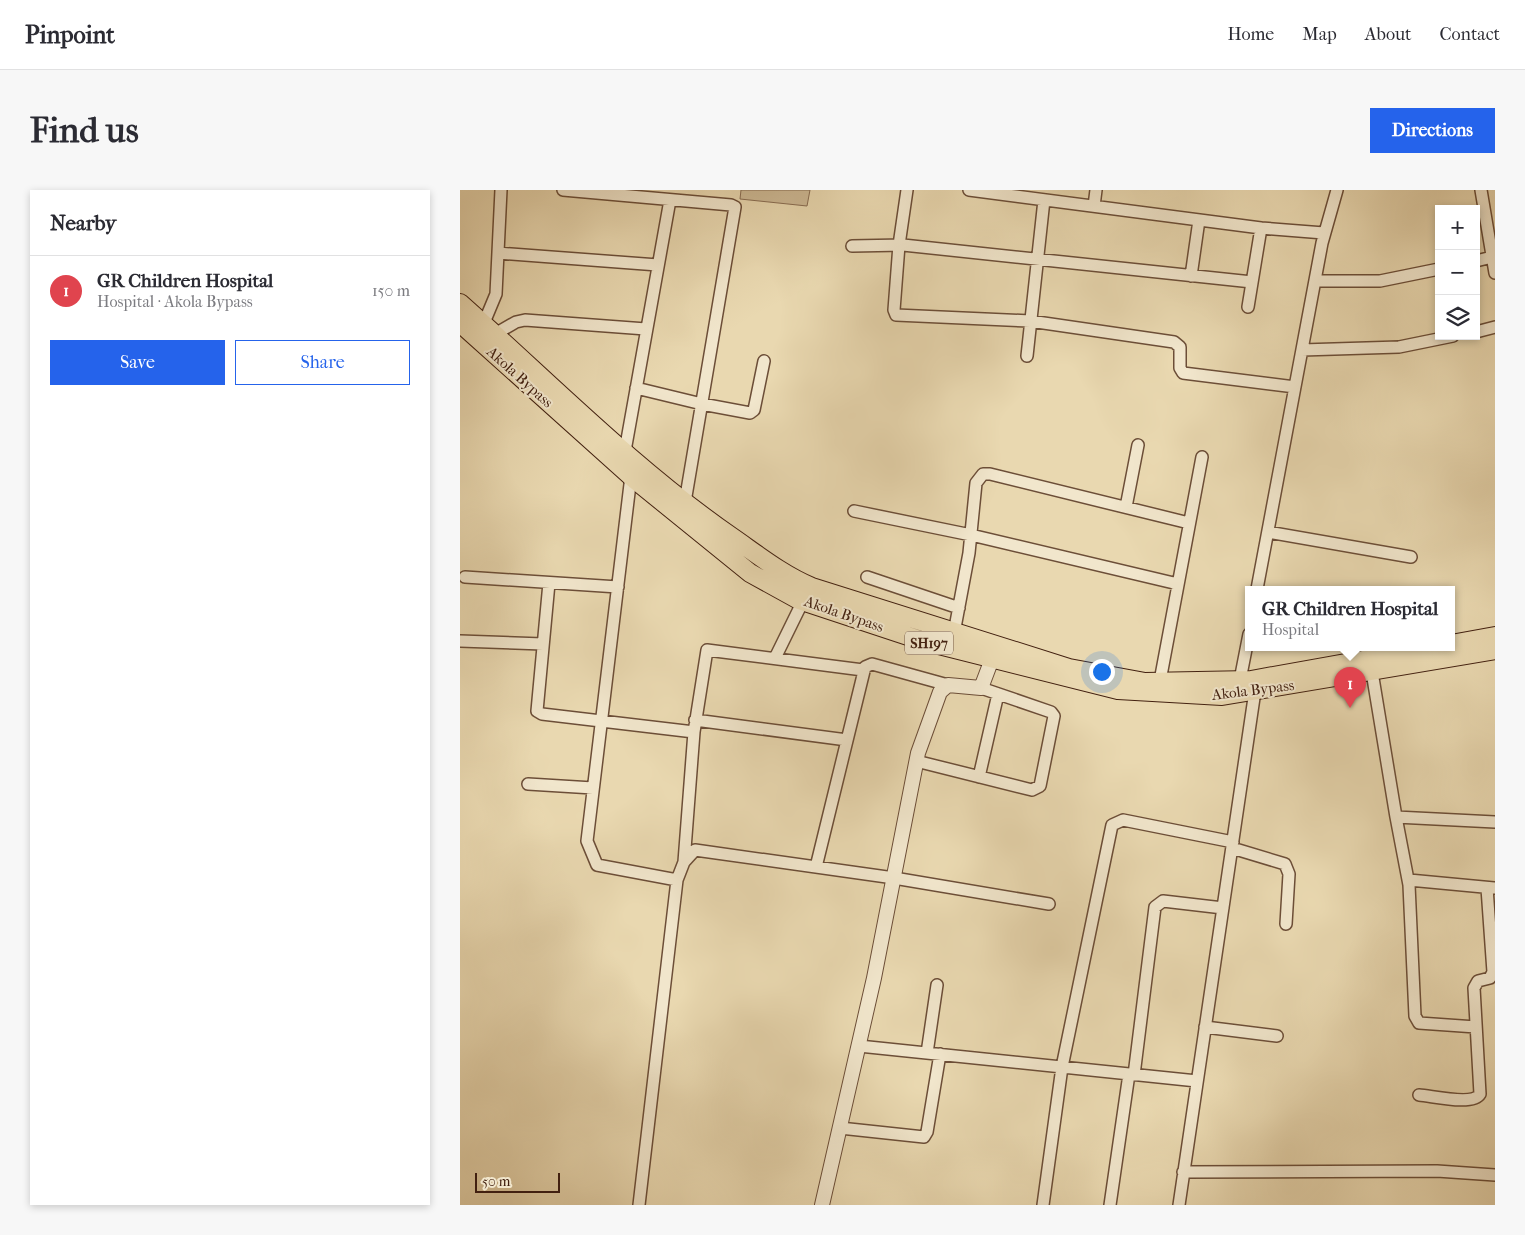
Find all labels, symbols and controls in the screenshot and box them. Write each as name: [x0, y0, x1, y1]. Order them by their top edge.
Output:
text: Pinpoint: [25, 21, 115, 49]
text: Home: [1227, 24, 1274, 45]
text: Map: [1302, 24, 1337, 45]
text: About: [1365, 24, 1411, 45]
text: Contact: [1439, 24, 1500, 45]
button: Directions: [1370, 108, 1495, 153]
text: Find us: [30, 110, 139, 151]
map controls: [1435, 205, 1480, 340]
button: +: [1435, 205, 1480, 250]
text: Nearby: [50, 211, 116, 235]
button: −: [1435, 250, 1480, 295]
text: GR Children Hospital: [97, 270, 273, 292]
text: 1: [63, 281, 69, 300]
text: 150 m: [372, 281, 410, 300]
text: Hospital · Akola Bypass: [97, 292, 253, 311]
button: layers: [1435, 295, 1480, 340]
button: Save: [50, 340, 225, 385]
button: Share: [235, 340, 410, 385]
street label: Akola Bypass: [482, 342, 557, 412]
popup: [1245, 586, 1455, 651]
street label: Akola Bypass: [801, 592, 887, 636]
text: GR Children Hospital: [1262, 598, 1438, 620]
text: Hospital: [1262, 620, 1319, 639]
road number: SH197: [905, 632, 953, 654]
your location: [1089, 659, 1115, 685]
pin: 1: [1334, 667, 1366, 708]
street label: Akola Bypass: [1210, 676, 1296, 704]
scale bar: [475, 1170, 560, 1193]
text: 50 m: [482, 1173, 510, 1190]

